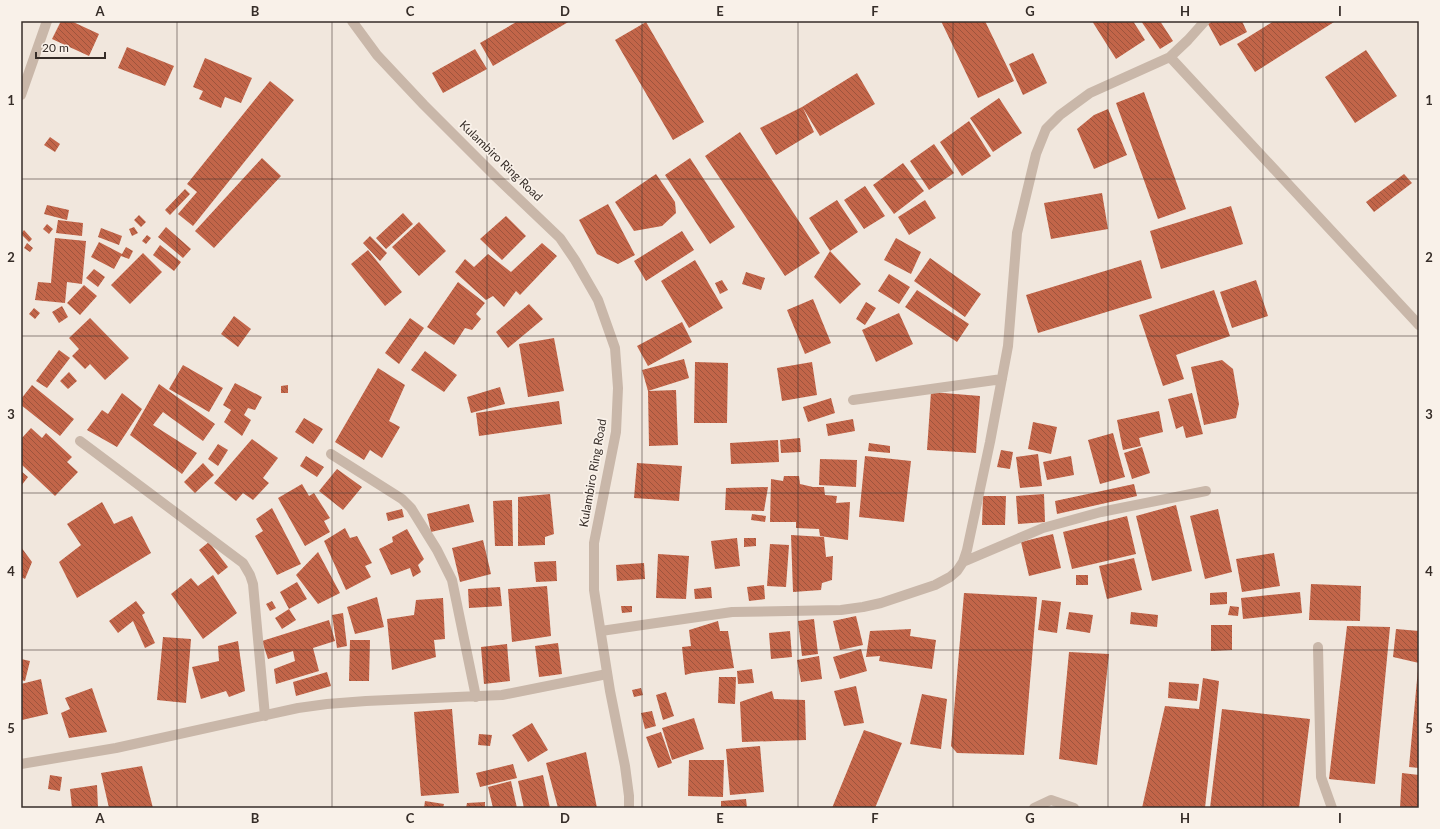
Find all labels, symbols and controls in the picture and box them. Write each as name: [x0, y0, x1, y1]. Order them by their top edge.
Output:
text: A: [94, 3, 105, 19]
text: B: [251, 3, 260, 19]
text: C: [406, 3, 415, 19]
text: D: [560, 3, 570, 19]
text: E: [716, 3, 724, 19]
text: F: [871, 3, 879, 19]
text: G: [1025, 3, 1035, 19]
text: H: [1180, 3, 1190, 19]
text: I: [1338, 3, 1342, 19]
scale bar: [36, 34, 105, 60]
text: 20 m: [42, 40, 69, 55]
text: 1: [7, 92, 15, 108]
text: 1: [1425, 92, 1433, 108]
street label: Kulambiro Ring Road: [457, 117, 546, 204]
text: 2: [7, 249, 15, 265]
text: 2: [1425, 249, 1433, 265]
text: 3: [7, 406, 15, 422]
text: 3: [1425, 406, 1433, 422]
street label: Kulambiro Ring Road: [576, 418, 609, 528]
text: 4: [7, 563, 15, 579]
text: 4: [1425, 563, 1433, 579]
text: 5: [7, 720, 15, 736]
text: 5: [1425, 720, 1433, 736]
text: A: [94, 810, 105, 826]
text: B: [251, 810, 260, 826]
text: C: [406, 810, 415, 826]
text: D: [560, 810, 570, 826]
text: E: [716, 810, 724, 826]
text: F: [871, 810, 879, 826]
text: G: [1025, 810, 1035, 826]
text: H: [1180, 810, 1190, 826]
text: I: [1338, 810, 1342, 826]

